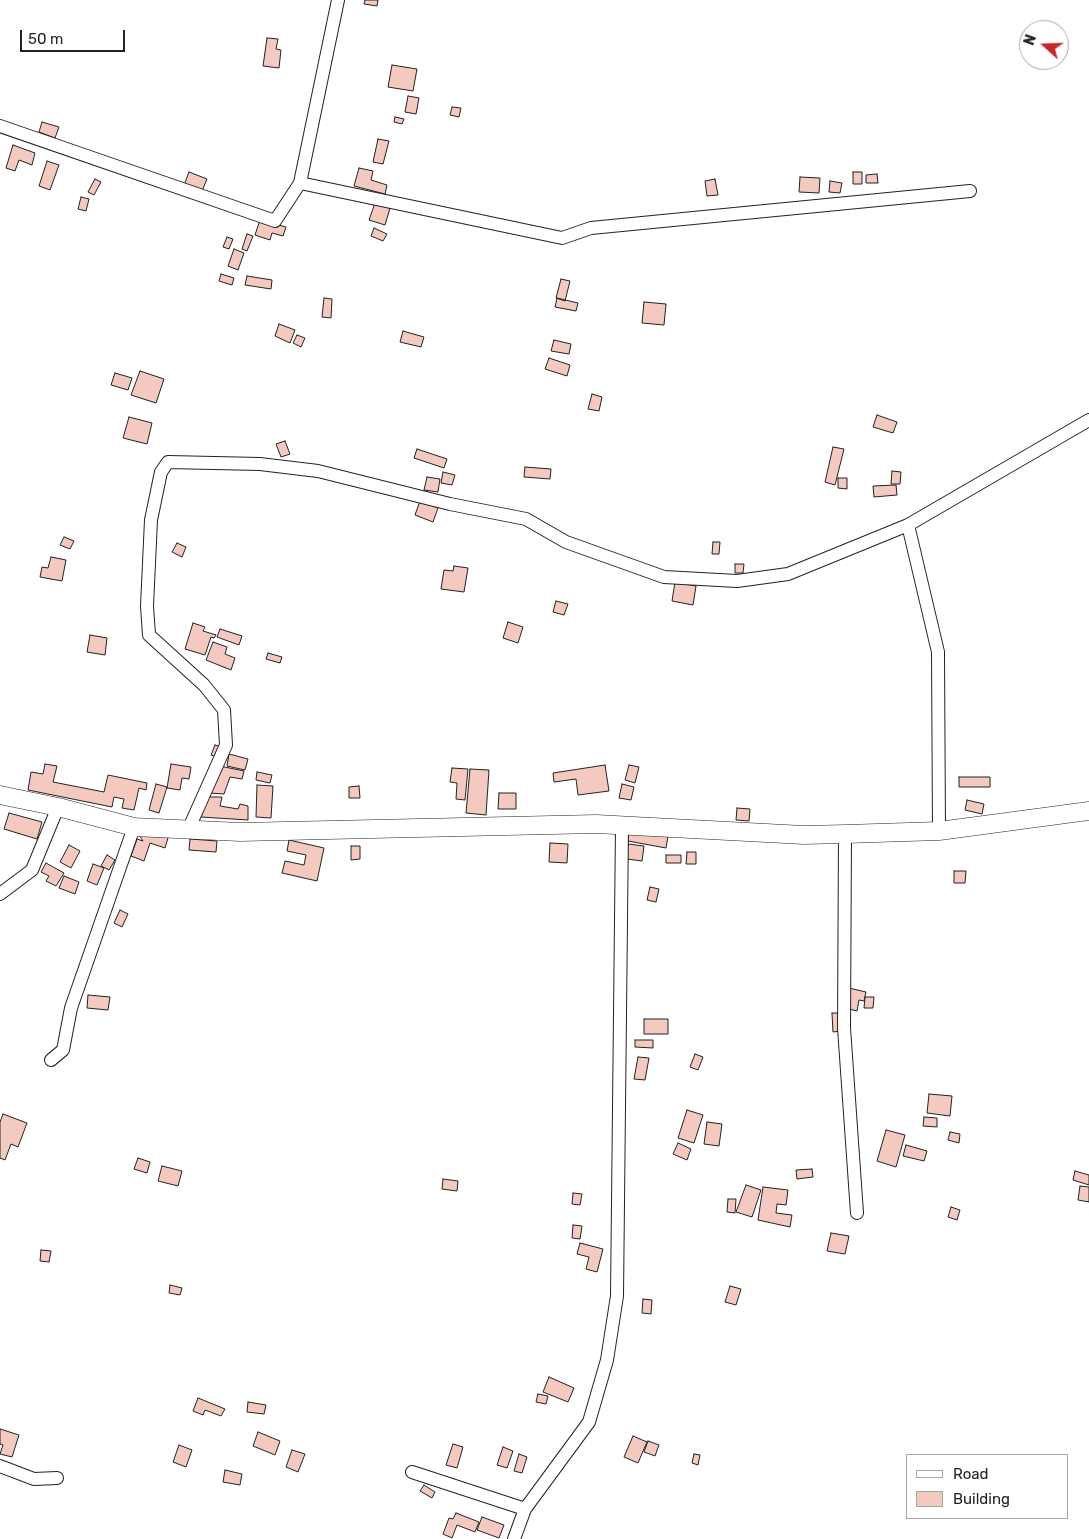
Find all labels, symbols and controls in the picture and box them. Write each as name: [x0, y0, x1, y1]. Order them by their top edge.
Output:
scale bar: [22, 20, 128, 52]
north arrow: [1019, 20, 1069, 70]
text: 50 m: [28, 30, 63, 48]
text: N: [1021, 32, 1040, 48]
legend: [906, 1454, 1069, 1519]
text: Road: [953, 1465, 989, 1483]
text: Building: [953, 1490, 1010, 1508]

